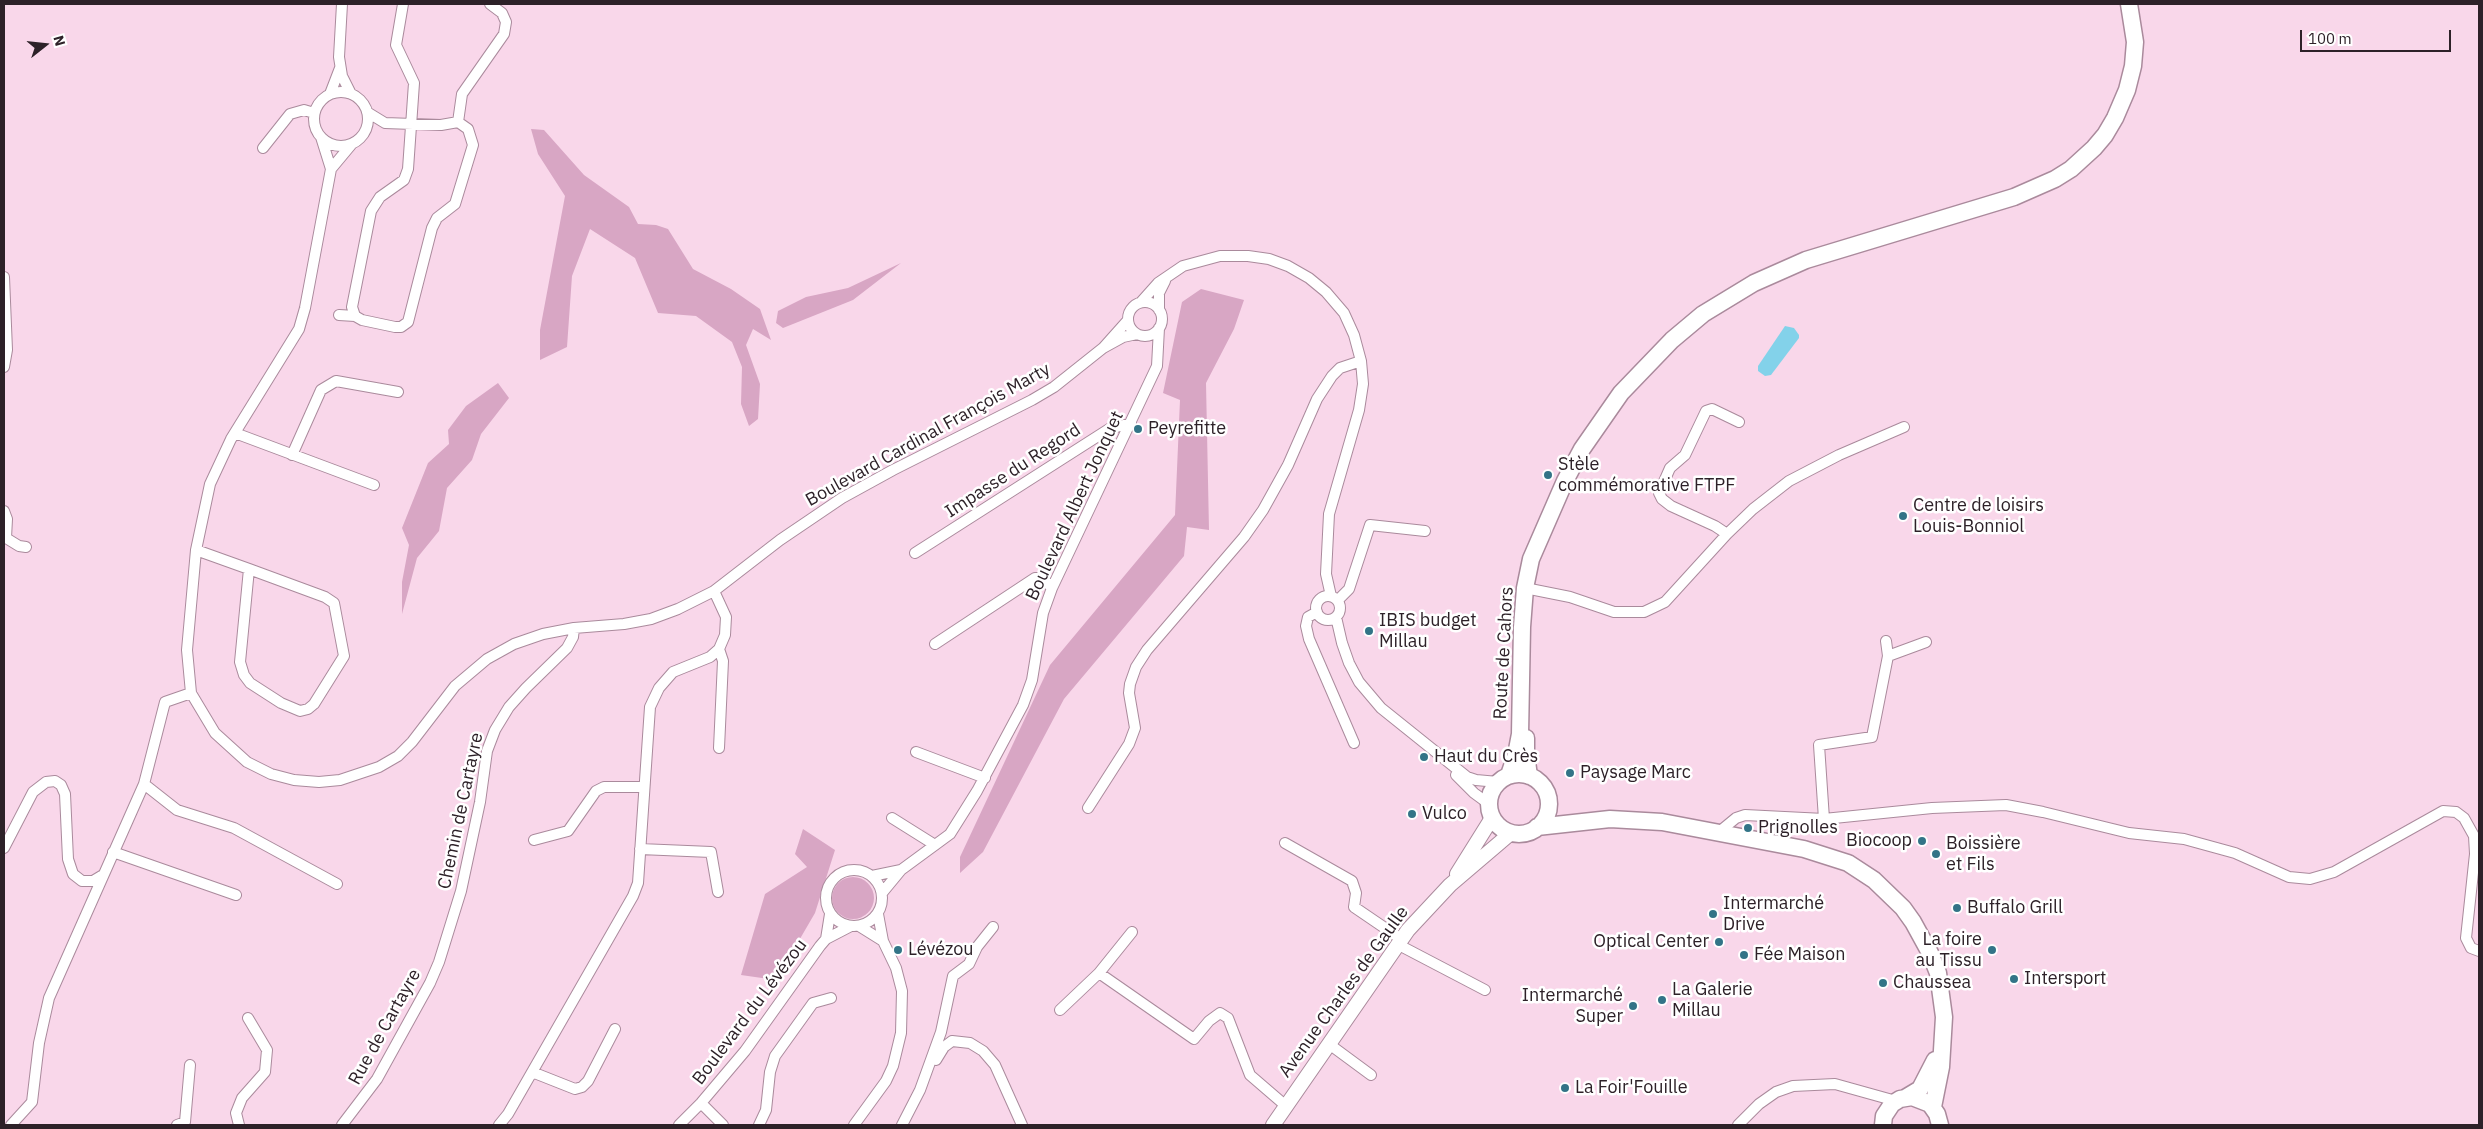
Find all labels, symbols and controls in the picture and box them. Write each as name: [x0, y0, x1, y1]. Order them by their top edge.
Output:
north arrow: [20, 20, 70, 70]
scale bar: [2303, 20, 2454, 52]
text: 100 m: [2308, 29, 2352, 48]
text: N: [49, 34, 69, 48]
street label: Boulevard Cardinal François Marty: [802, 359, 1054, 511]
street label: Boulevard Albert Jonquet: [1022, 408, 1128, 604]
place label: Peyrefitte: [1148, 418, 1226, 440]
street label: Impasse du Regord: [941, 419, 1085, 523]
marker: Peyrefitte: [1132, 423, 1144, 435]
place label: Stèle commémorative FTPF: [1558, 454, 1735, 496]
marker: Stèle commémorative FTPF: [1542, 469, 1554, 481]
place label: Centre de loisirs Louis-Bonniol: [1913, 495, 2044, 538]
marker: Centre de loisirs Louis-Bonniol: [1897, 510, 1909, 522]
street label: Route de Cahors: [1490, 586, 1518, 720]
place label: IBIS budget Millau: [1379, 610, 1477, 652]
marker: IBIS budget Millau: [1363, 625, 1375, 637]
street label: Chemin de Cartayre: [434, 731, 488, 891]
place label: Haut du Crès: [1434, 746, 1538, 768]
marker: Haut du Crès: [1418, 751, 1430, 763]
place label: Paysage Marc: [1580, 762, 1691, 784]
marker: Paysage Marc: [1564, 767, 1576, 779]
place label: Vulco: [1422, 803, 1467, 825]
marker: Vulco: [1406, 808, 1418, 820]
place label: Prignolles: [1758, 817, 1838, 839]
marker: Prignolles: [1742, 822, 1754, 834]
place label: Biocoop: [1846, 830, 1912, 852]
place label: Boissière et Fils: [1946, 833, 2021, 876]
marker: Biocoop: [1916, 835, 1928, 847]
marker: Boissière et Fils: [1930, 848, 1942, 860]
place label: Intermarché Drive: [1723, 893, 1824, 936]
place label: Buffalo Grill: [1967, 897, 2063, 919]
street label: Avenue Charles de Gaulle: [1275, 902, 1413, 1082]
marker: Buffalo Grill: [1951, 902, 1963, 914]
marker: Intermarché Drive: [1707, 908, 1719, 920]
place label: La foire au Tissu: [1915, 929, 1982, 972]
place label: Optical Center: [1593, 931, 1709, 953]
street label: Boulevard du Lévézou: [688, 935, 812, 1089]
marker: Optical Center: [1713, 936, 1725, 948]
place label: Lévézou: [908, 939, 974, 961]
marker: Lévézou: [892, 944, 904, 956]
place label: Fée Maison: [1754, 944, 1845, 966]
marker: La foire au Tissu: [1986, 944, 1998, 956]
marker: Fée Maison: [1738, 949, 1750, 961]
street label: Rue de Cartayre: [344, 965, 426, 1089]
place label: Intersport: [2024, 968, 2106, 990]
place label: Chaussea: [1893, 972, 1971, 994]
marker: Intersport: [2008, 973, 2020, 985]
marker: Chaussea: [1877, 977, 1889, 989]
place label: La Galerie Millau: [1672, 979, 1753, 1022]
place label: Intermarché Super: [1522, 985, 1623, 1028]
marker: La Galerie Millau: [1656, 994, 1668, 1006]
marker: Intermarché Super: [1627, 1000, 1639, 1012]
place label: La Foir'Fouille: [1575, 1077, 1688, 1099]
marker: La Foir'Fouille: [1559, 1082, 1571, 1094]

